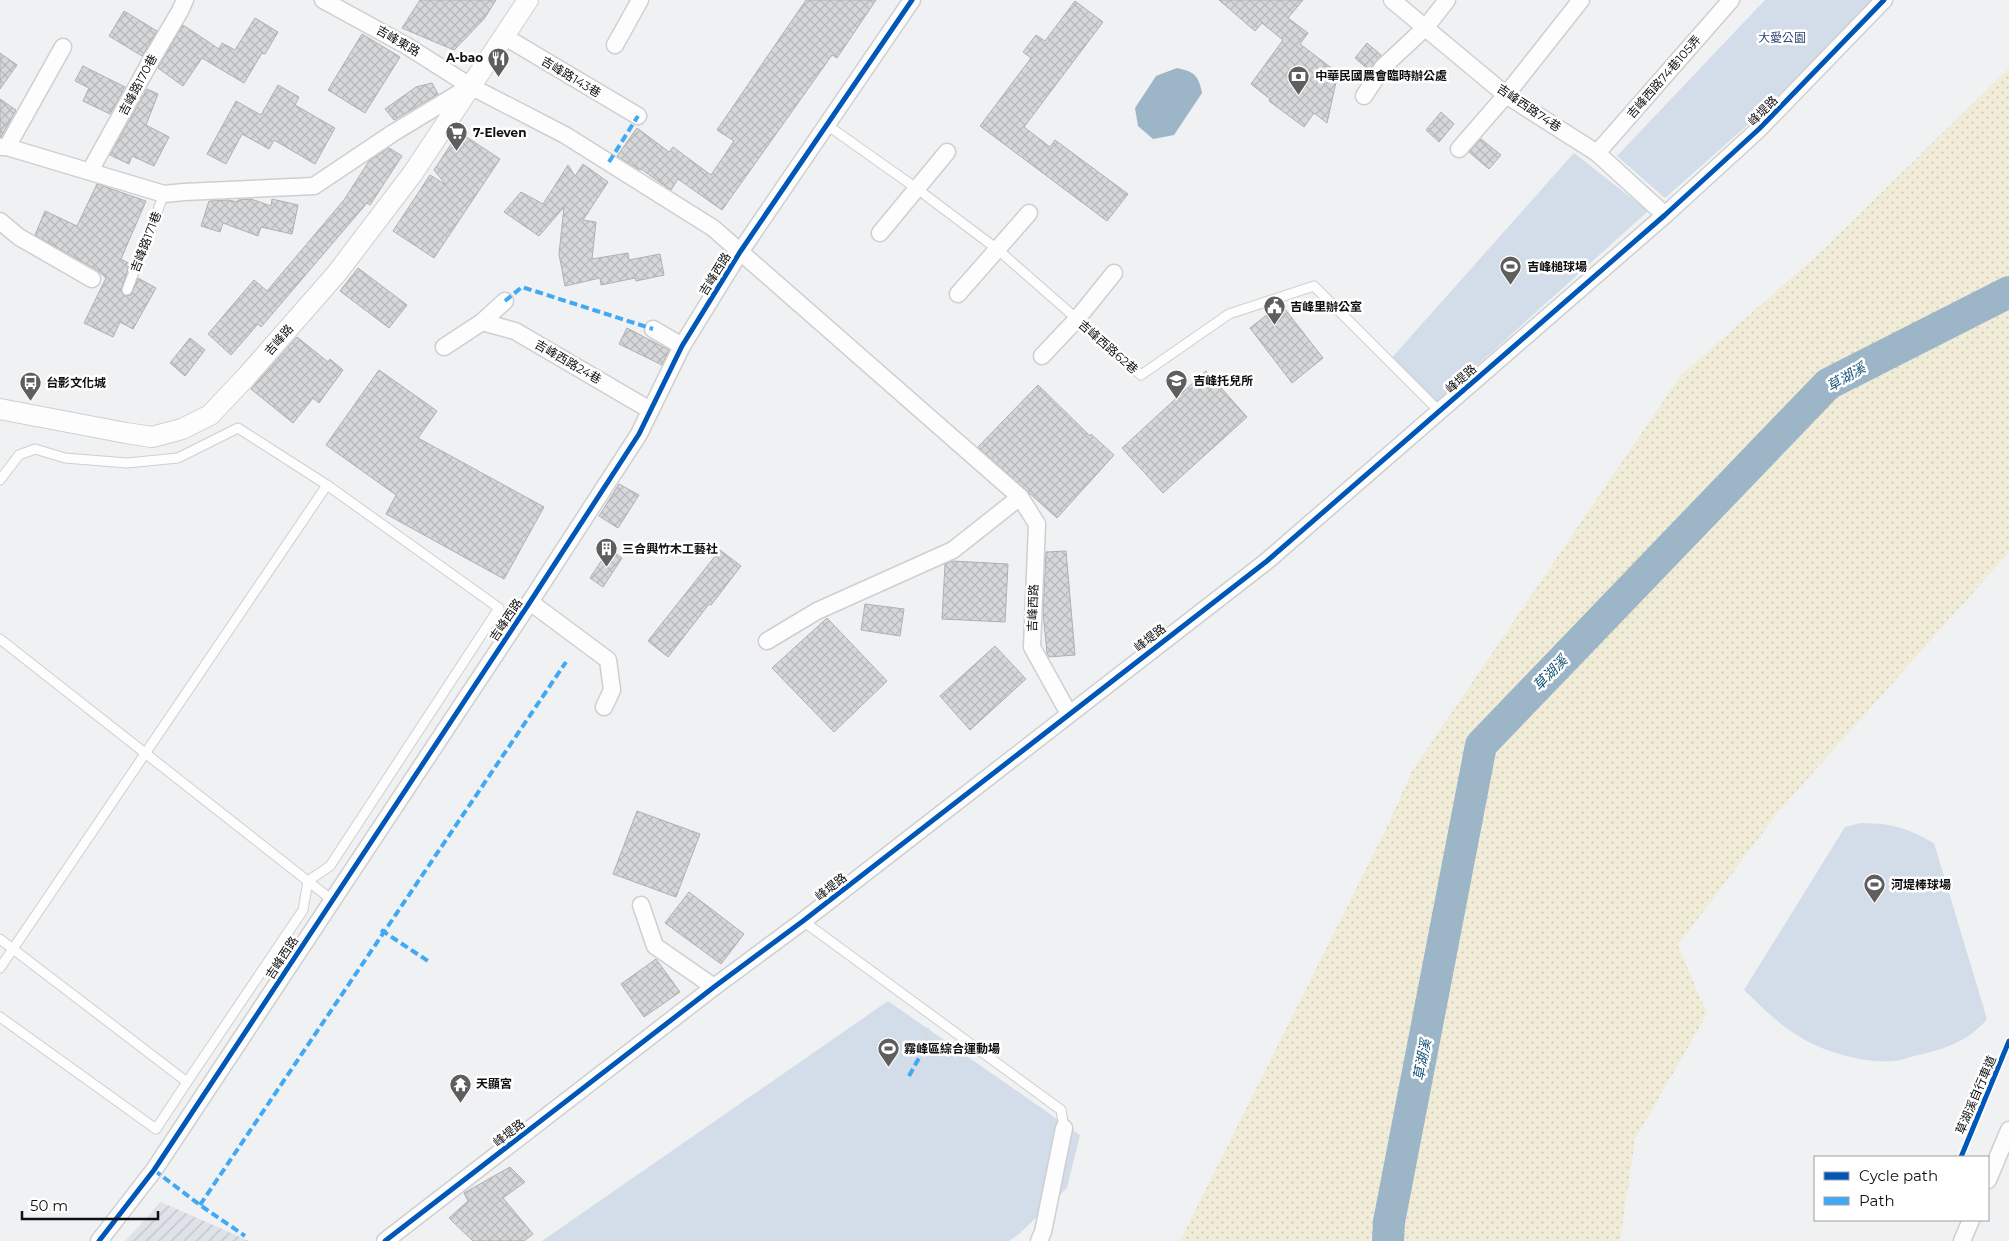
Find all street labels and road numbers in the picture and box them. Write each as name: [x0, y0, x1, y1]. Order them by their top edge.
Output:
street label: 吉峰東路: [374, 22, 423, 59]
street label: 吉峰西路74巷105弄: [1623, 32, 1704, 121]
street label: 吉峰路170巷: [115, 52, 160, 118]
street label: 吉峰路143巷: [539, 53, 604, 100]
street label: 吉峰西路74巷: [1494, 81, 1564, 135]
street label: 峰堤路: [1745, 93, 1781, 129]
street label: 吉峰路171巷: [127, 209, 164, 274]
street label: 吉峰西路: [695, 249, 734, 298]
street label: 吉峰西路62巷: [1075, 317, 1141, 377]
street label: 吉峰路: [261, 321, 296, 358]
street label: 吉峰西路24巷: [532, 336, 604, 387]
street label: 峰堤路: [1442, 361, 1479, 396]
street label: 吉峰西路: [1024, 584, 1041, 632]
street label: 吉峰西路: [486, 596, 525, 644]
street label: 峰堤路: [1131, 621, 1168, 655]
street label: 峰堤路: [812, 870, 849, 904]
street label: 吉峰西路: [262, 934, 301, 982]
street label: 草湖溪自行車道: [1952, 1053, 1999, 1136]
street label: 峰堤路: [490, 1116, 527, 1150]

